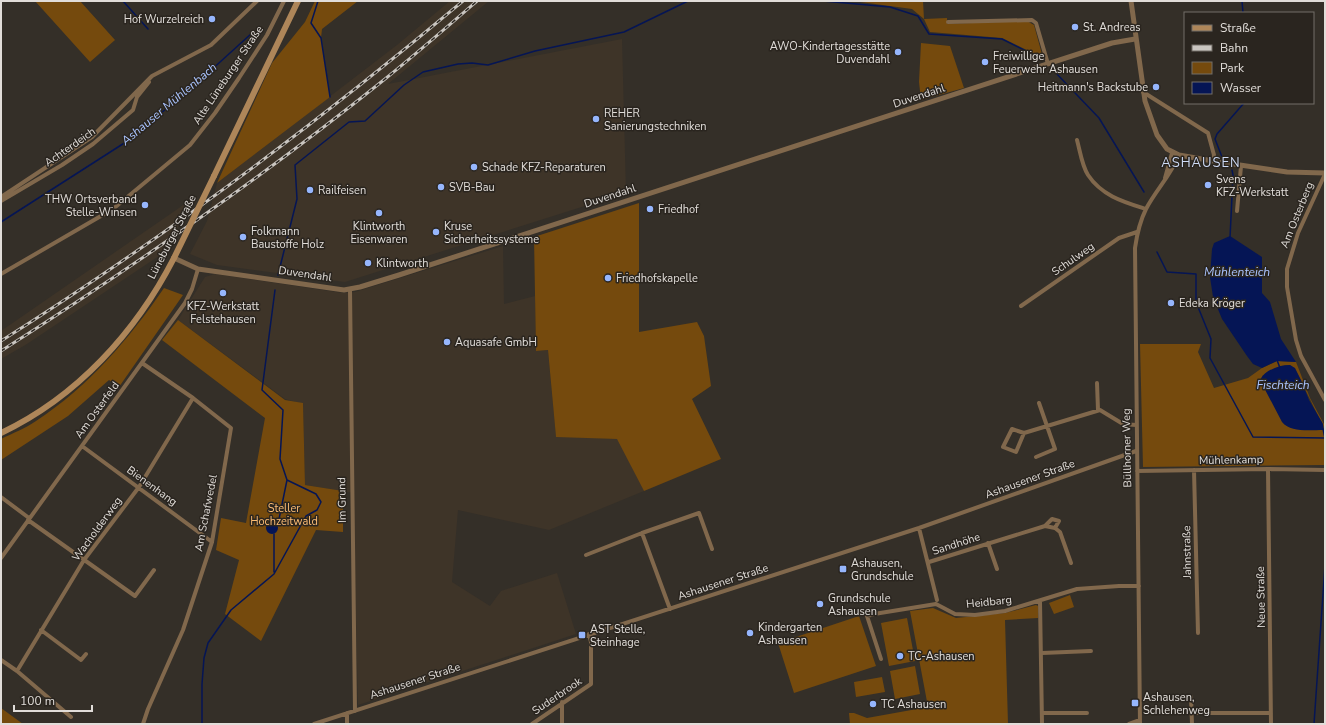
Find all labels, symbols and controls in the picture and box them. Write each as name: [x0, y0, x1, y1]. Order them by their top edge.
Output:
place label: Hof Wurzelreich: [124, 12, 204, 27]
legend: [1184, 12, 1314, 104]
marker: Hof Wurzelreich: [207, 14, 217, 24]
place label: St. Andreas: [1083, 20, 1141, 35]
text: Straße: [1220, 20, 1256, 36]
marker: St. Andreas: [1070, 22, 1080, 32]
street label: Alte Lüneburger Straße: [189, 23, 267, 127]
place label: AWO-Kindertagesstätte Duvendahl: [770, 39, 891, 67]
text: Bahn: [1220, 40, 1248, 56]
marker: AWO-Kindertagesstätte Duvendahl: [893, 47, 903, 57]
place label: Freiwillige Feuerwehr Ashausen: [993, 49, 1098, 77]
marker: Freiwillige Feuerwehr Ashausen: [980, 57, 990, 67]
water label: Ashauser Mühlenbach: [117, 59, 220, 149]
text: Park: [1220, 60, 1245, 76]
street label: Duvendahl: [891, 80, 948, 111]
place label: Heitmann's Backstube: [1038, 80, 1148, 95]
text: Wasser: [1220, 80, 1262, 96]
marker: Heitmann's Backstube: [1151, 82, 1161, 92]
place label: REHER Sanierungstechniken: [604, 106, 707, 134]
marker: REHER Sanierungstechniken: [591, 114, 601, 124]
street label: Achterdeich: [42, 124, 98, 170]
district label: ASHAUSEN: [1161, 154, 1241, 172]
place label: Schade KFZ-Reparaturen: [482, 160, 606, 175]
marker: Schade KFZ-Reparaturen: [469, 162, 479, 172]
place label: Svens KFZ-Werkstatt: [1216, 172, 1288, 200]
place label: SVB-Bau: [449, 180, 495, 195]
street label: Duvendahl: [582, 180, 639, 211]
marker: Svens KFZ-Werkstatt: [1203, 180, 1213, 190]
street label: Am Osterberg: [1277, 180, 1317, 250]
marker: SVB-Bau: [436, 182, 446, 192]
place label: Railfeisen: [318, 183, 366, 198]
marker: Railfeisen: [305, 185, 315, 195]
place label: THW Ortsverband Stelle-Winsen: [45, 192, 137, 220]
street label: Lüneburger Straße: [144, 192, 200, 282]
marker: THW Ortsverband Stelle-Winsen: [140, 200, 150, 210]
place label: Friedhof: [658, 202, 699, 217]
marker: Friedhof: [645, 204, 655, 214]
marker: Klintworth Eisenwaren: [374, 208, 384, 218]
place label: Klintworth Eisenwaren: [350, 219, 408, 247]
place label: Kruse Sicherheitssysteme: [444, 219, 539, 247]
place label: Folkmann Baustoffe Holz: [251, 224, 324, 252]
marker: Kruse Sicherheitssysteme: [431, 227, 441, 237]
marker: Folkmann Baustoffe Holz: [238, 232, 248, 242]
street label: Schulweg: [1049, 239, 1097, 279]
place label: Klintworth: [376, 256, 428, 271]
marker: Klintworth: [363, 258, 373, 268]
street label: Duvendahl: [277, 263, 333, 285]
water label: Mühlenteich: [1204, 264, 1270, 280]
place label: Friedhofskapelle: [616, 271, 698, 286]
marker: Friedhofskapelle: [603, 273, 613, 283]
marker: KFZ-Werkstatt Felstehausen: [218, 288, 228, 298]
place label: Edeka Kröger: [1179, 296, 1245, 311]
marker: Edeka Kröger: [1166, 298, 1176, 308]
place label: KFZ-Werkstatt Felstehausen: [187, 299, 259, 327]
place label: Aquasafe GmbH: [455, 335, 537, 350]
marker: Aquasafe GmbH: [442, 337, 452, 347]
water label: Fischteich: [1256, 377, 1310, 393]
street label: Am Osterfeld: [71, 379, 123, 441]
street label: Büllhorner Weg: [1119, 408, 1135, 488]
street label: Mühlenkamp: [1199, 452, 1263, 468]
street label: Ashausener Straße: [983, 456, 1077, 502]
street label: Bienenhang: [124, 463, 180, 509]
street label: Am Schafwedel: [191, 472, 221, 553]
street label: Im Grund: [334, 477, 350, 523]
street label: Wacholderweg: [69, 494, 125, 564]
park label: Steller Hochzeitwald: [250, 501, 318, 529]
street label: Jahnstraße: [1179, 525, 1195, 580]
street label: Sandhöhe: [930, 529, 982, 559]
place label: Ashausen, Grundschule: [851, 556, 914, 584]
street label: Ashausener Straße: [676, 560, 770, 604]
marker: Ashausen, Grundschule: [838, 564, 848, 574]
street label: Neue Straße: [1253, 566, 1269, 628]
place label: Grundschule Ashausen: [828, 591, 891, 619]
street label: Heidbarg: [965, 592, 1013, 612]
marker: Grundschule Ashausen: [815, 599, 825, 609]
place label: Kindergarten Ashausen: [758, 620, 822, 648]
place label: AST Stelle, Steinhage: [590, 622, 645, 650]
marker: Kindergarten Ashausen: [745, 628, 755, 638]
marker: AST Stelle, Steinhage: [577, 630, 587, 640]
place label: TC-Ashausen: [908, 649, 975, 664]
marker: TC-Ashausen: [895, 651, 905, 661]
street label: Ashausener Straße: [368, 659, 462, 703]
street label: Suderbrook: [529, 674, 585, 718]
scale bar: [14, 687, 92, 713]
place label: Ashausen, Schlehenweg: [1143, 690, 1210, 718]
text: 100 m: [20, 693, 55, 709]
place label: TC Ashausen: [881, 697, 946, 712]
marker: Ashausen, Schlehenweg: [1130, 698, 1140, 708]
marker: TC Ashausen: [868, 699, 878, 709]

